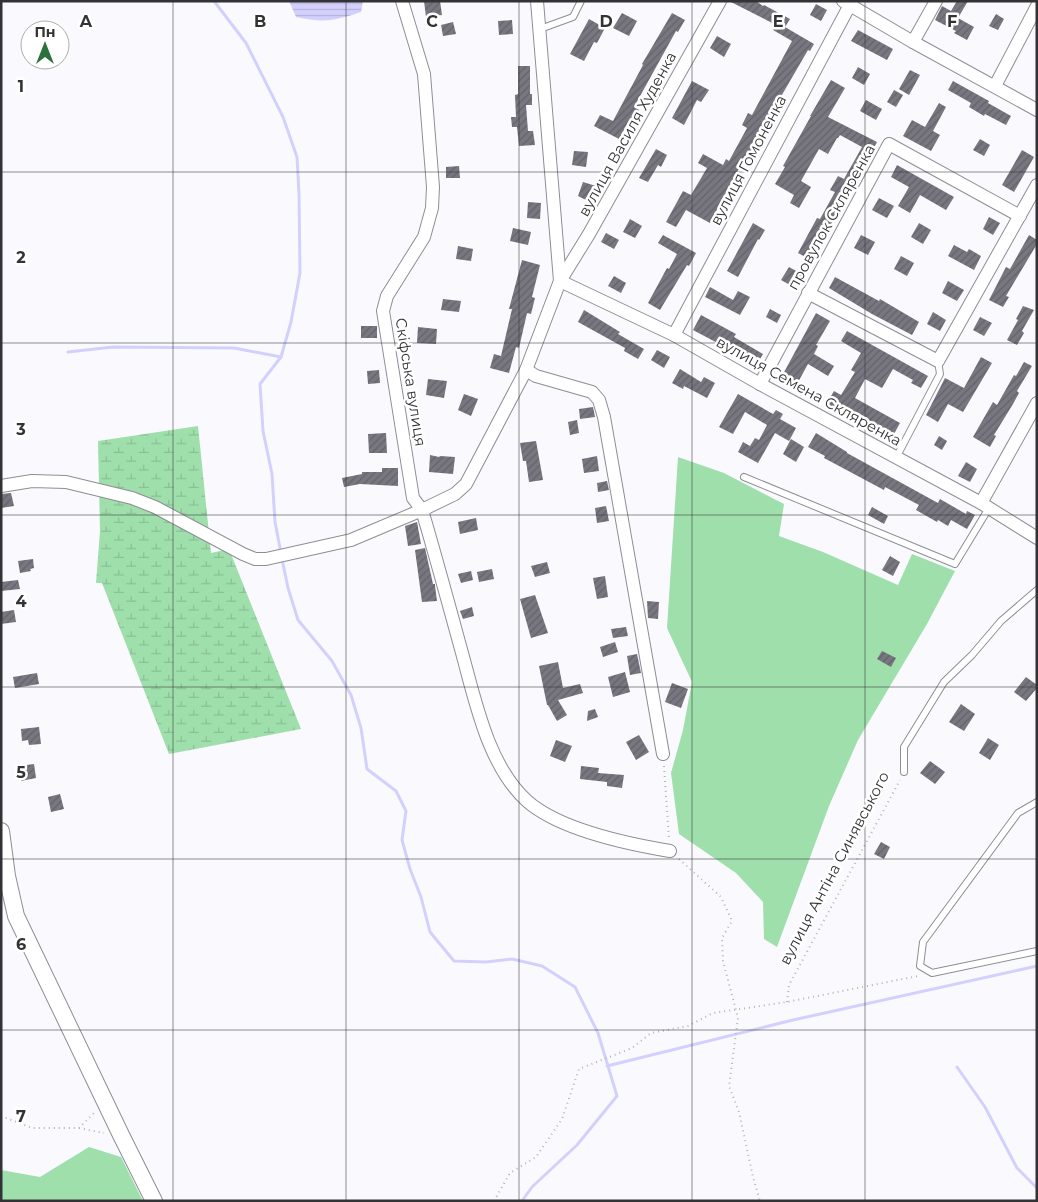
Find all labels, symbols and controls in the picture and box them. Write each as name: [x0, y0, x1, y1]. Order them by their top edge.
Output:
text: A: [79, 12, 93, 31]
text: B: [254, 12, 266, 31]
text: C: [426, 12, 438, 31]
text: D: [599, 12, 613, 31]
text: E: [773, 12, 783, 31]
text: F: [947, 12, 957, 31]
north arrow: [20, 20, 70, 70]
text: Пн: [34, 23, 56, 41]
street label: вулиця Василя Худенка: [574, 48, 680, 220]
text: 1: [18, 77, 24, 96]
street label: вулиця Гомоненка: [706, 92, 790, 228]
street label: провулок Скляренка: [783, 141, 879, 293]
text: 2: [16, 248, 26, 267]
street label: Скіфська вулиця: [391, 316, 431, 448]
street label: вулиця Семена Скляренка: [713, 332, 905, 450]
text: 3: [15, 420, 26, 439]
text: 4: [15, 592, 27, 611]
text: 5: [16, 763, 26, 782]
street label: вулиця Антіна Синявського: [775, 768, 893, 968]
text: 6: [16, 935, 26, 954]
text: 7: [16, 1107, 26, 1126]

